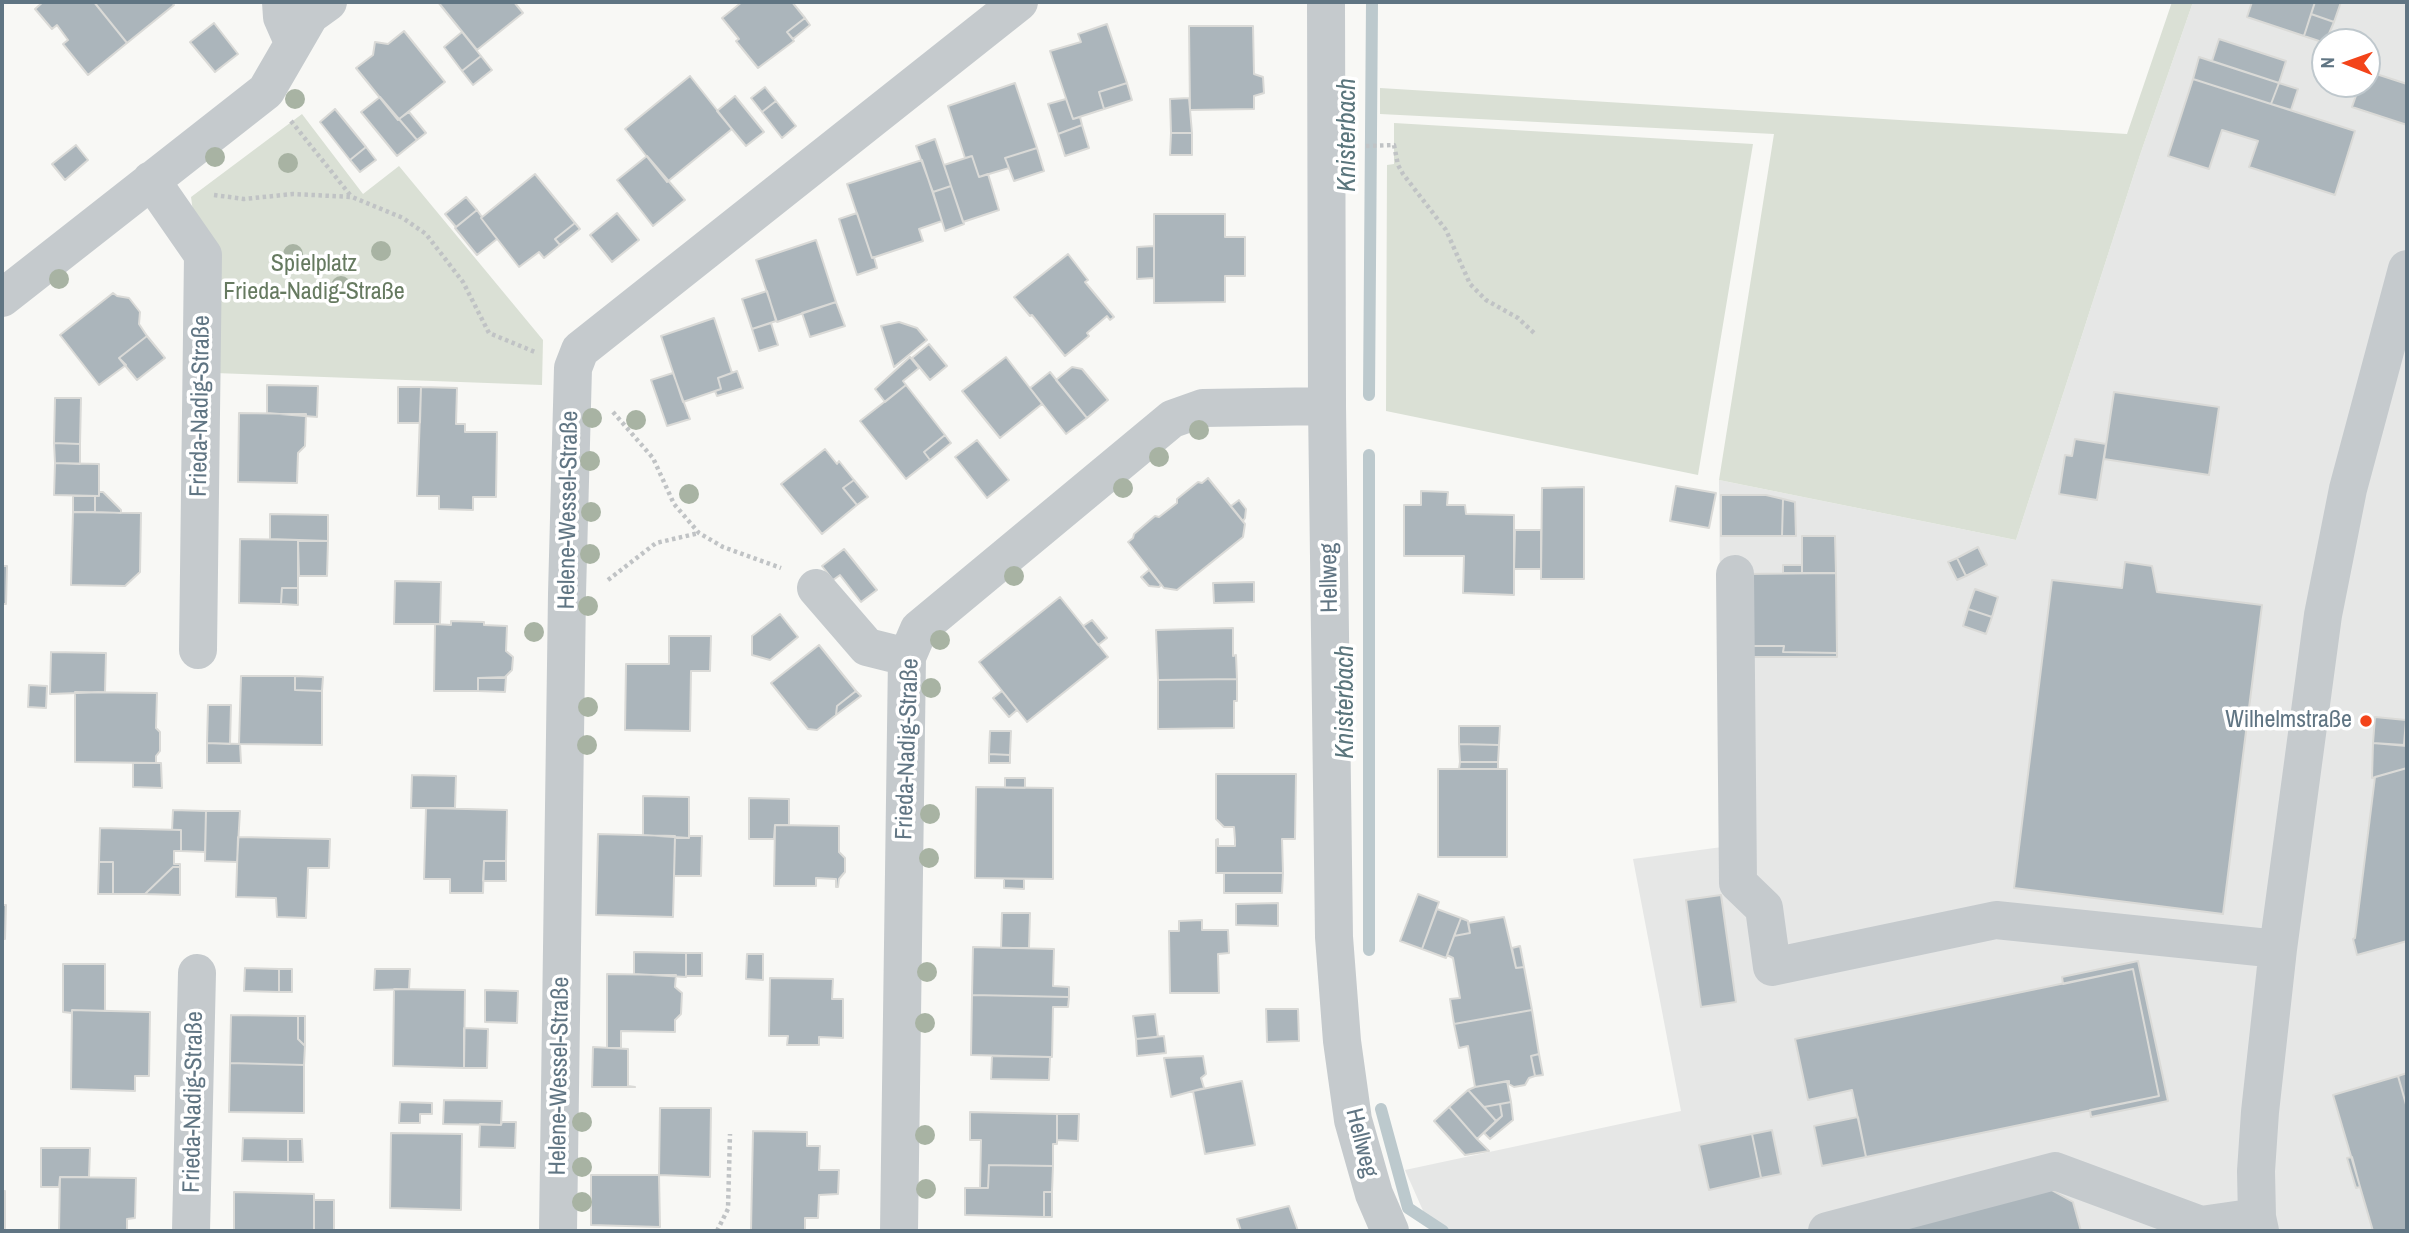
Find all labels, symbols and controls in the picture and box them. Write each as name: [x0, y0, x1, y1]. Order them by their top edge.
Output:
north arrow: [2311, 28, 2381, 98]
text: N: [2314, 57, 2340, 69]
water label: Knisterbach: [1332, 78, 1364, 192]
park label: Spielplatz Frieda-Nadig-Straße: [223, 251, 405, 307]
street label: Frieda-Nadig-Straße: [185, 315, 217, 497]
street label: Helene-Wessel-Straße: [553, 410, 585, 610]
street label: Hellweg: [1315, 543, 1345, 613]
water label: Knisterbach: [1330, 645, 1362, 759]
street label: Frieda-Nadig-Straße: [890, 658, 926, 840]
place label: Wilhelmstraße: [2225, 707, 2352, 735]
marker: Wilhelmstraße: [2358, 713, 2374, 729]
street label: Helene-Wessel-Straße: [544, 976, 576, 1176]
street label: Frieda-Nadig-Straße: [178, 1011, 210, 1193]
street label: Hellweg: [1339, 1106, 1383, 1180]

